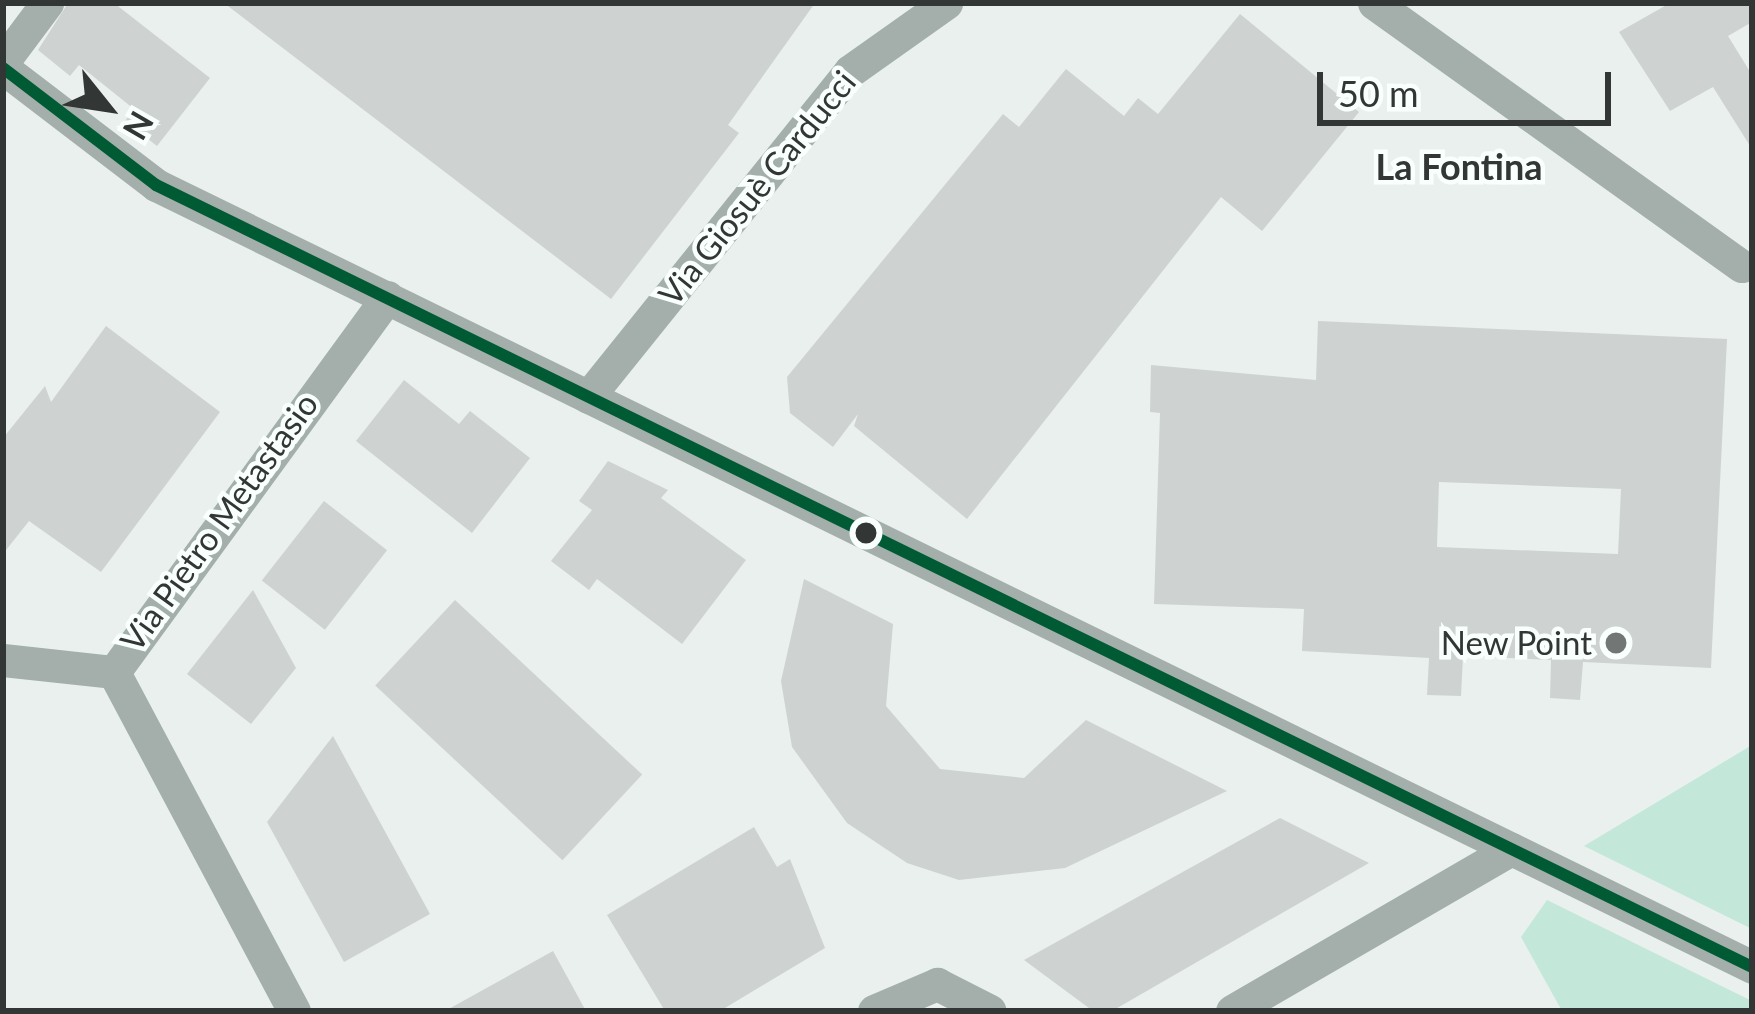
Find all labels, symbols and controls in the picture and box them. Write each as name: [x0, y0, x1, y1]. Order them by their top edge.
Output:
north arrow: [48, 48, 168, 168]
scale bar: [1323, 48, 1617, 122]
street label: Via Giosuè Carducci: [650, 63, 864, 313]
text: 50 m: [1338, 71, 1419, 115]
text: N: [115, 105, 163, 147]
district label: La Fontina: [1376, 145, 1542, 189]
street label: Via Pietro Metastasio: [112, 385, 326, 659]
unlabelled marker: [855, 522, 877, 544]
place label: New Point: [1440, 623, 1592, 663]
marker: New Point: [1603, 630, 1629, 656]

